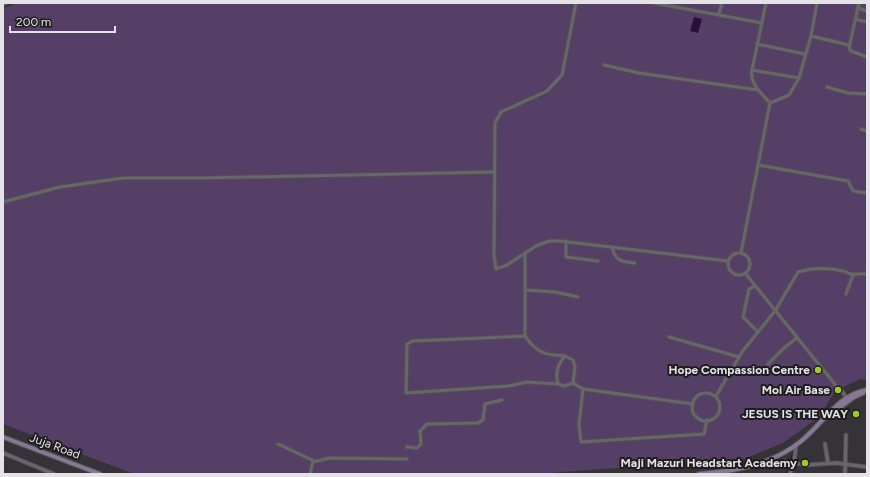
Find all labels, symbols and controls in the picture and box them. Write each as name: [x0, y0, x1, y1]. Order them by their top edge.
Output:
scale bar: [10, 8, 115, 34]
text: 200 m: [16, 15, 51, 29]
place label: Hope Compassion Centre: [668, 363, 810, 377]
marker: Hope Compassion Centre: [813, 365, 823, 375]
place label: Moi Air Base: [762, 383, 830, 397]
marker: Moi Air Base: [833, 385, 843, 395]
place label: JESUS IS THE WAY: [742, 407, 848, 421]
marker: JESUS IS THE WAY: [851, 409, 861, 419]
street label: Juja Road: [28, 430, 82, 462]
place label: Maji Mazuri Headstart Academy: [621, 456, 797, 470]
marker: Maji Mazuri Headstart Academy: [800, 458, 810, 468]

